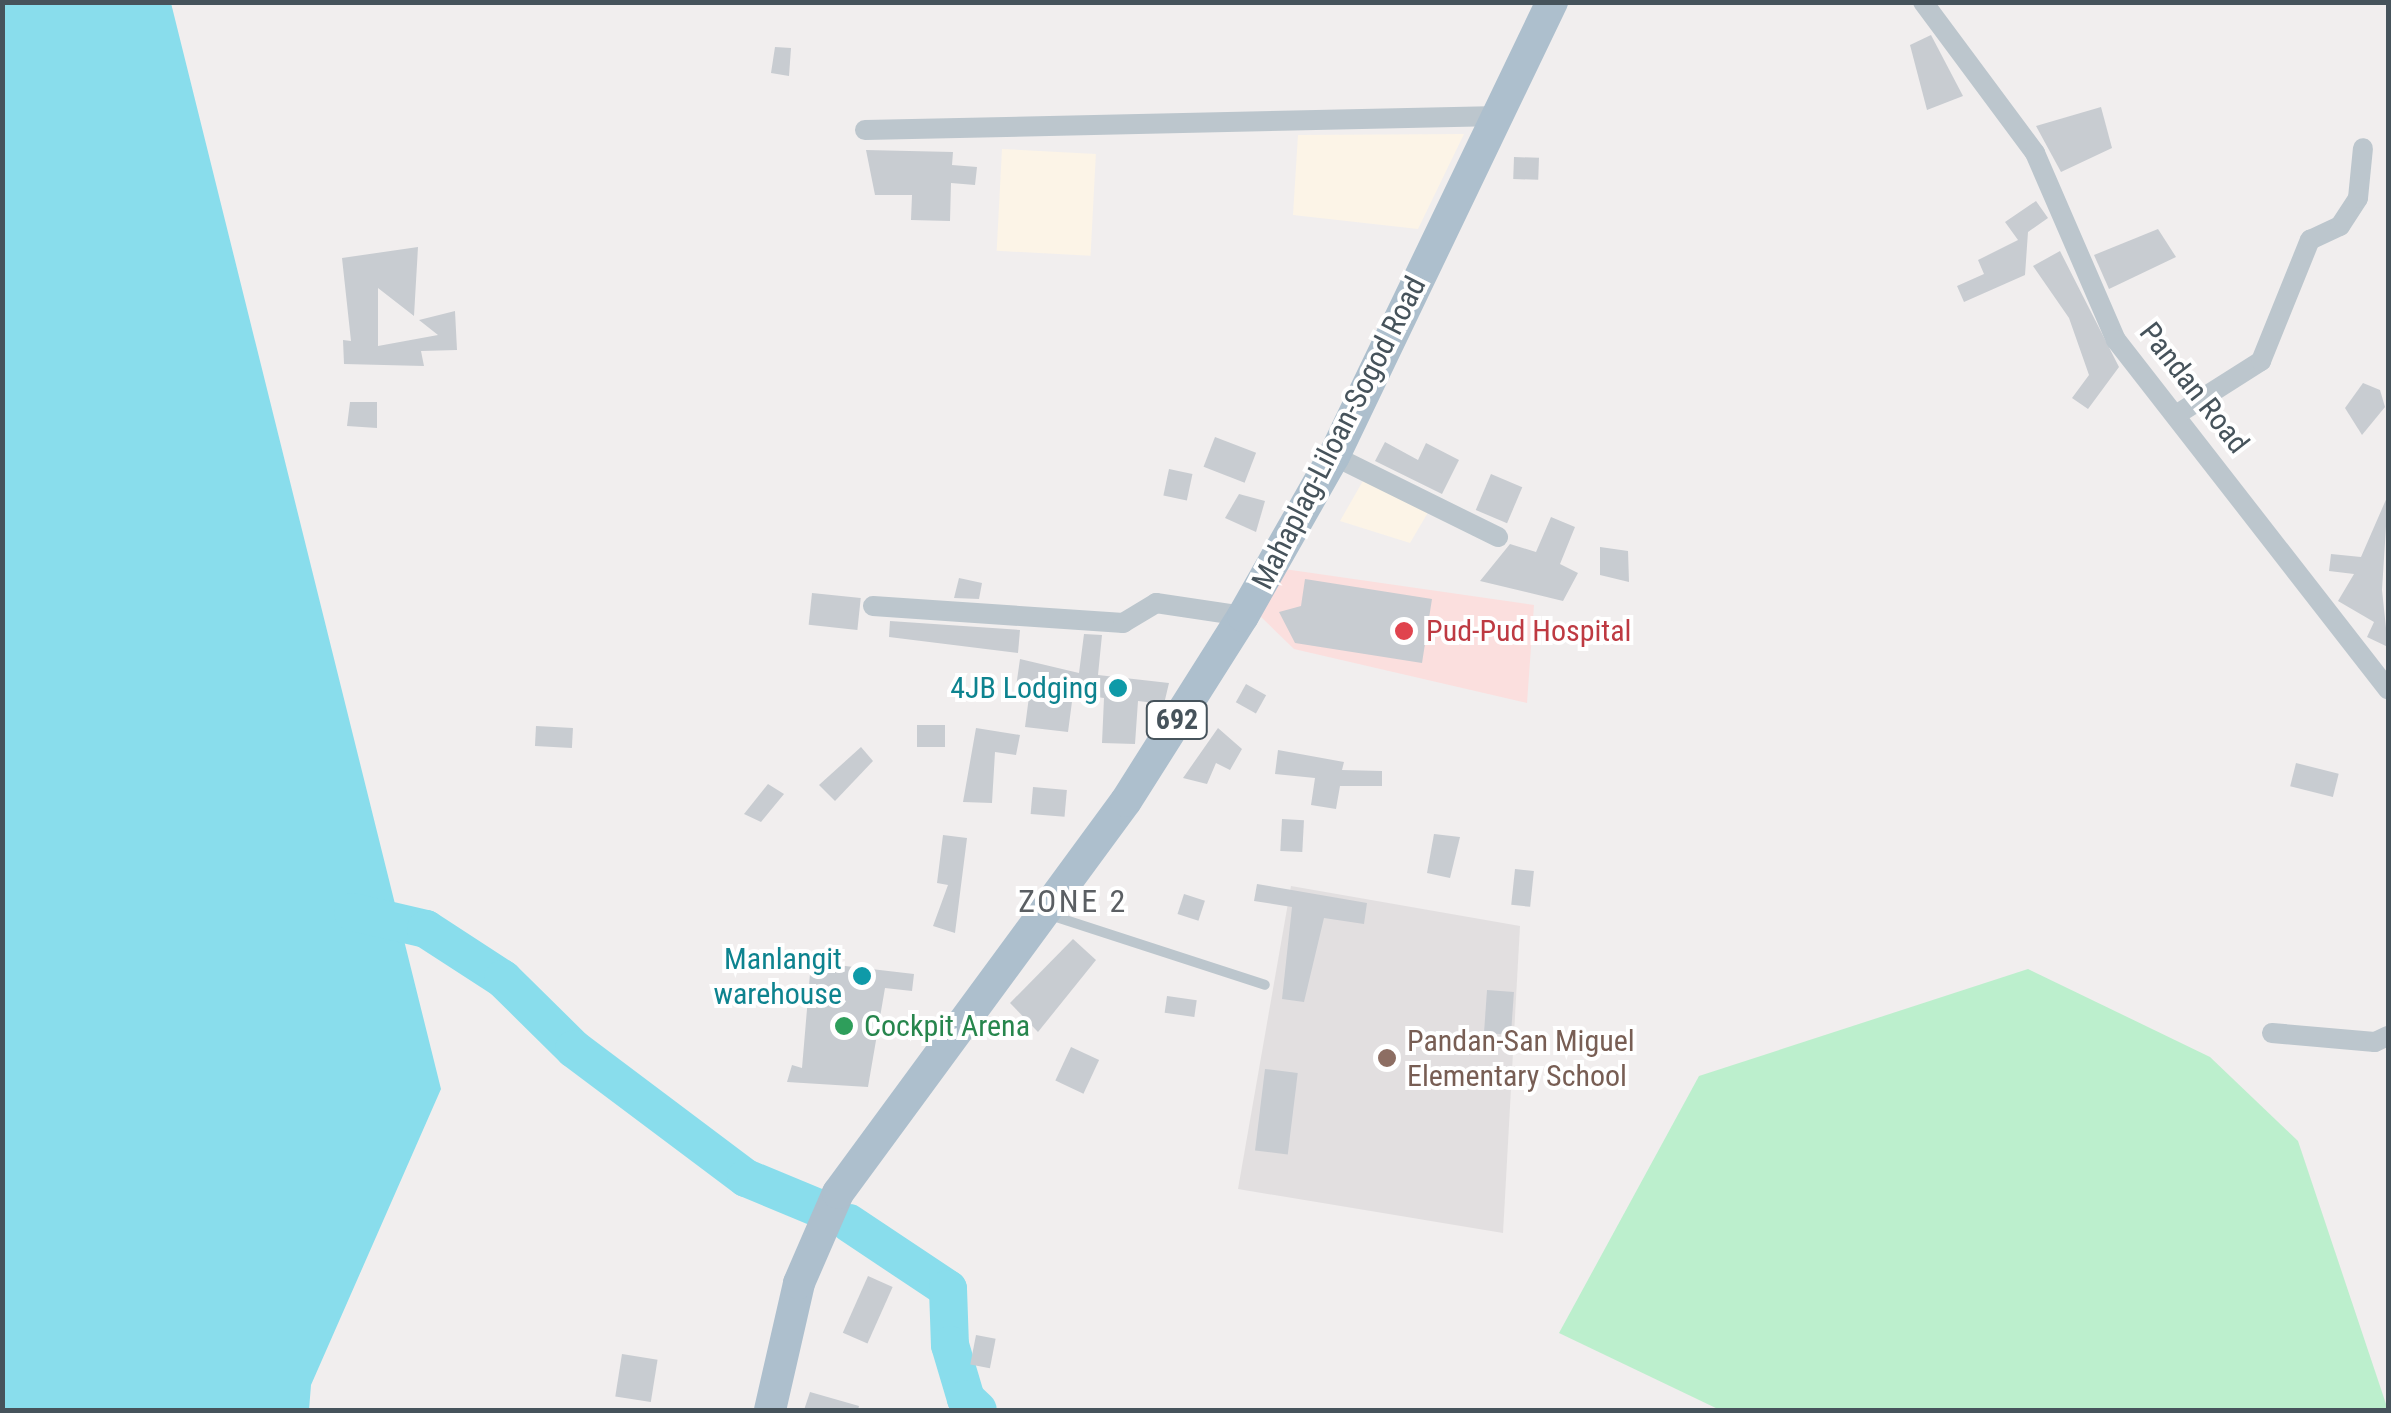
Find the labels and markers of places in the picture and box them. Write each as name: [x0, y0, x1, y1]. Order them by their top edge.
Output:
place label: Pud-Pud Hospital: [1426, 613, 1632, 649]
marker: Pud-Pud Hospital: [1391, 618, 1417, 644]
place label: 4JB Lodging: [950, 670, 1098, 706]
marker: 4JB Lodging: [1107, 677, 1129, 699]
place label: Manlangit warehouse: [713, 941, 842, 1012]
marker: Manlangit warehouse: [851, 965, 873, 987]
place label: Cockpit Arena: [864, 1008, 1030, 1044]
marker: Cockpit Arena: [833, 1015, 855, 1037]
place label: Pandan-San Miguel Elementary School: [1407, 1023, 1635, 1094]
marker: Pandan-San Miguel Elementary School: [1376, 1047, 1398, 1069]

